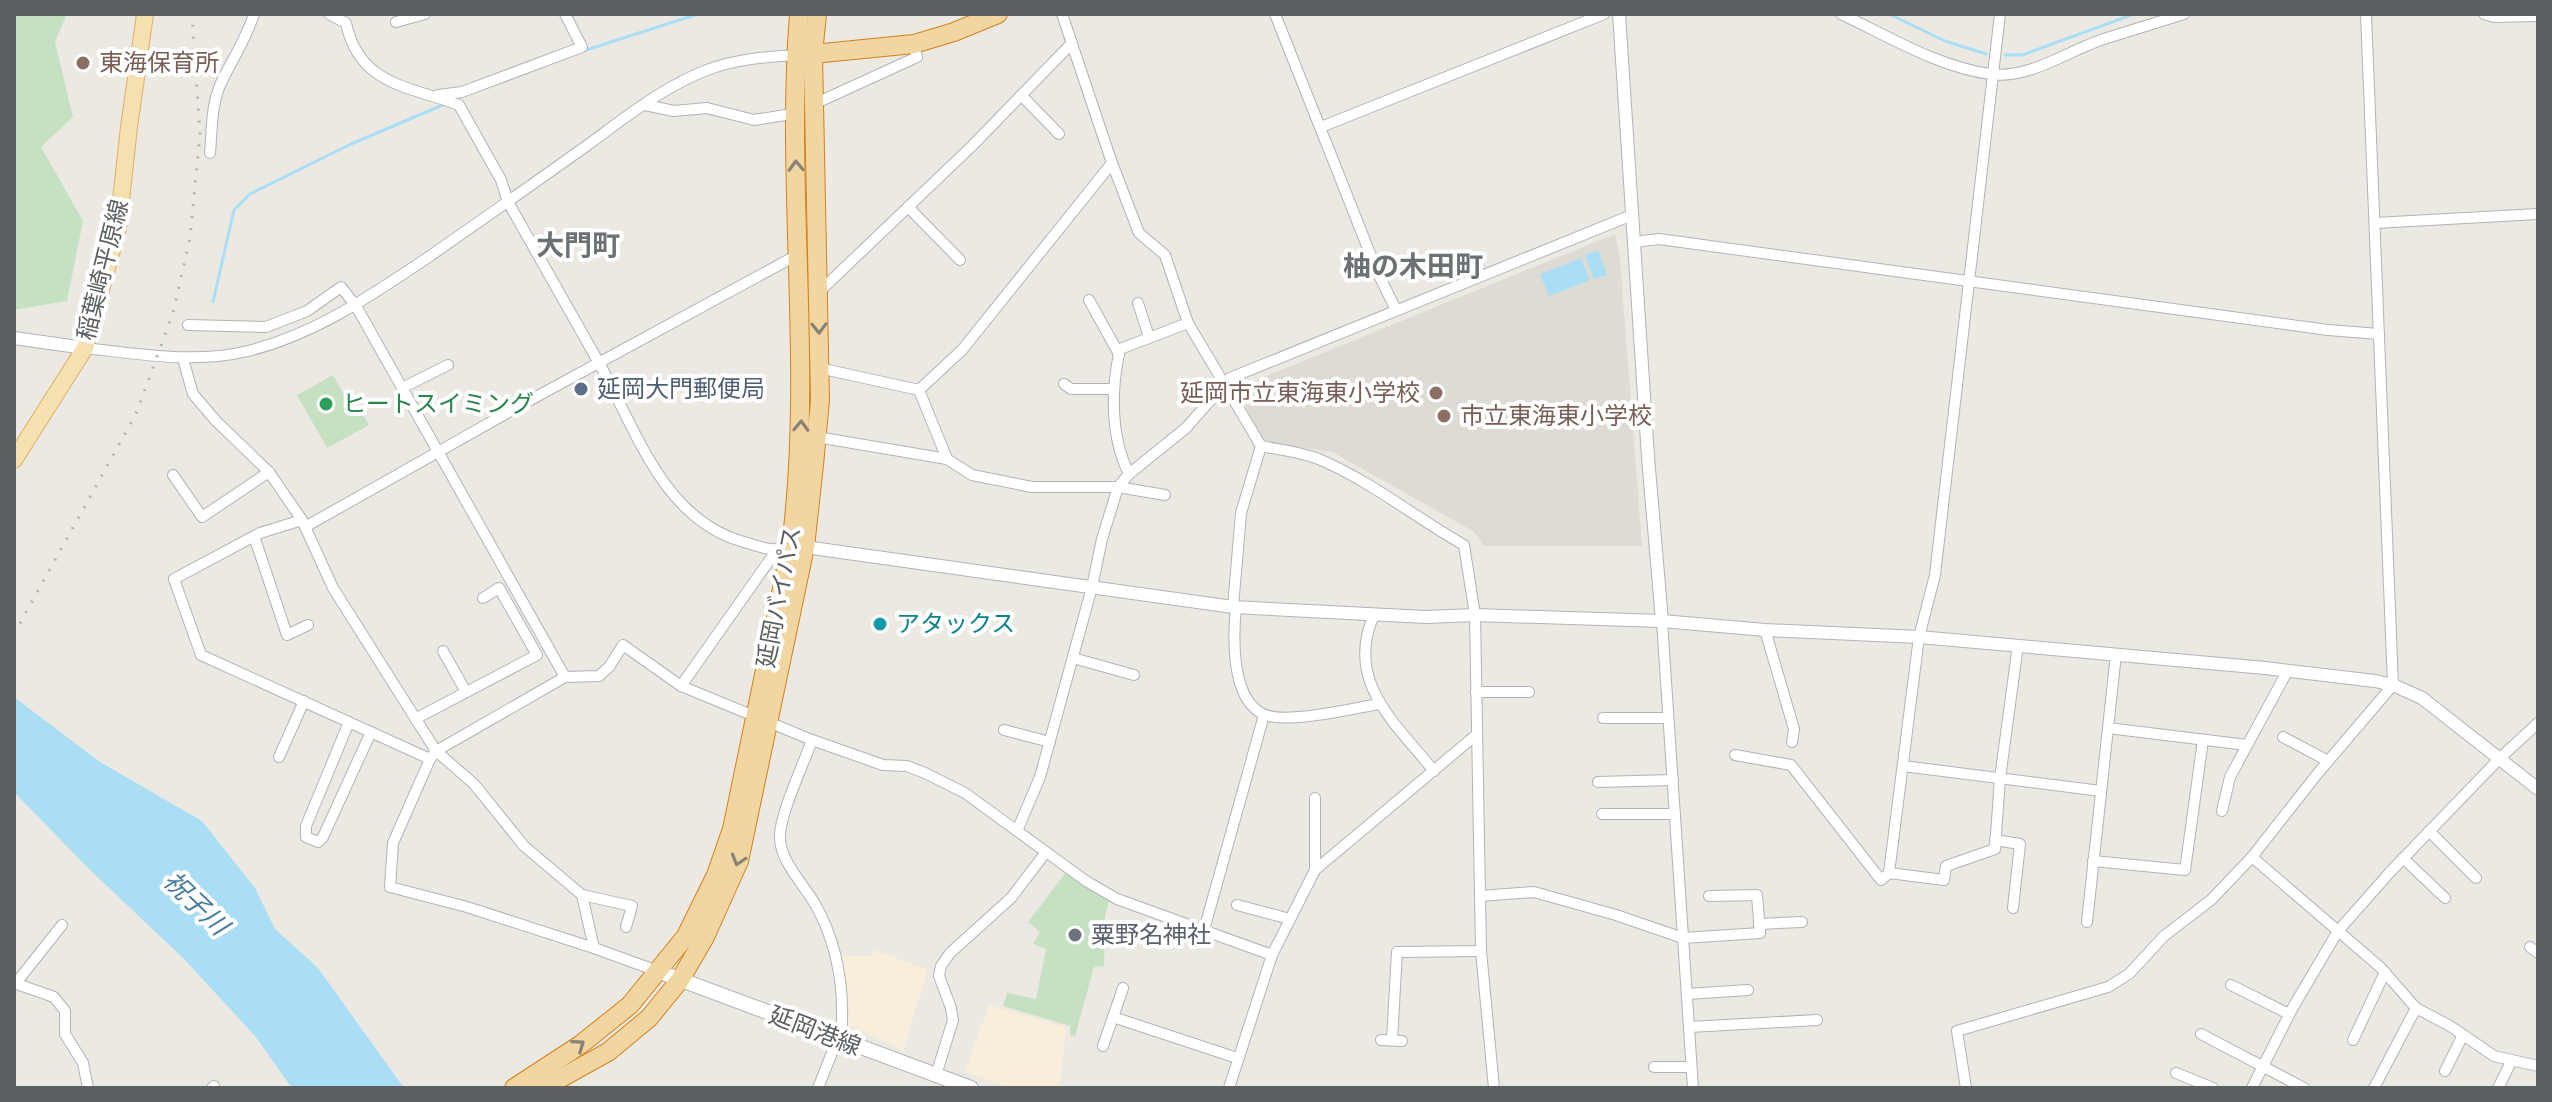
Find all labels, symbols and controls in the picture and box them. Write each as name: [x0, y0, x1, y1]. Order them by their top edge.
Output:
place label: 東海保育所: [99, 45, 219, 78]
marker: 東海保育所: [74, 54, 92, 72]
one-way arrow: [787, 159, 804, 172]
street label: 稲葉崎平原線: [68, 196, 135, 343]
district label: 大門町: [536, 225, 620, 263]
district label: 柚の木田町: [1343, 246, 1483, 284]
one-way arrow: [810, 322, 827, 335]
place label: 延岡大門郵便局: [597, 371, 765, 404]
place label: 延岡市立東海東小学校: [1180, 375, 1420, 408]
marker: 延岡大門郵便局: [572, 380, 590, 398]
marker: 延岡市立東海東小学校: [1427, 384, 1445, 402]
place label: ヒートスイミング: [342, 386, 534, 419]
marker: ヒートスイミング: [317, 395, 335, 413]
place label: 市立東海東小学校: [1460, 398, 1652, 431]
marker: 市立東海東小学校: [1435, 407, 1453, 425]
one-way arrow: [793, 419, 810, 432]
street label: 延岡バイパス: [748, 523, 807, 670]
place label: アタックス: [896, 606, 1015, 639]
marker: アタックス: [871, 615, 889, 633]
one-way arrow: [731, 852, 747, 866]
water label: 祝子川: [156, 862, 239, 944]
place label: 粟野名神社: [1091, 917, 1211, 950]
marker: 粟野名神社: [1066, 926, 1084, 944]
street label: 延岡港線: [765, 997, 866, 1062]
one-way arrow: [570, 1040, 584, 1055]

